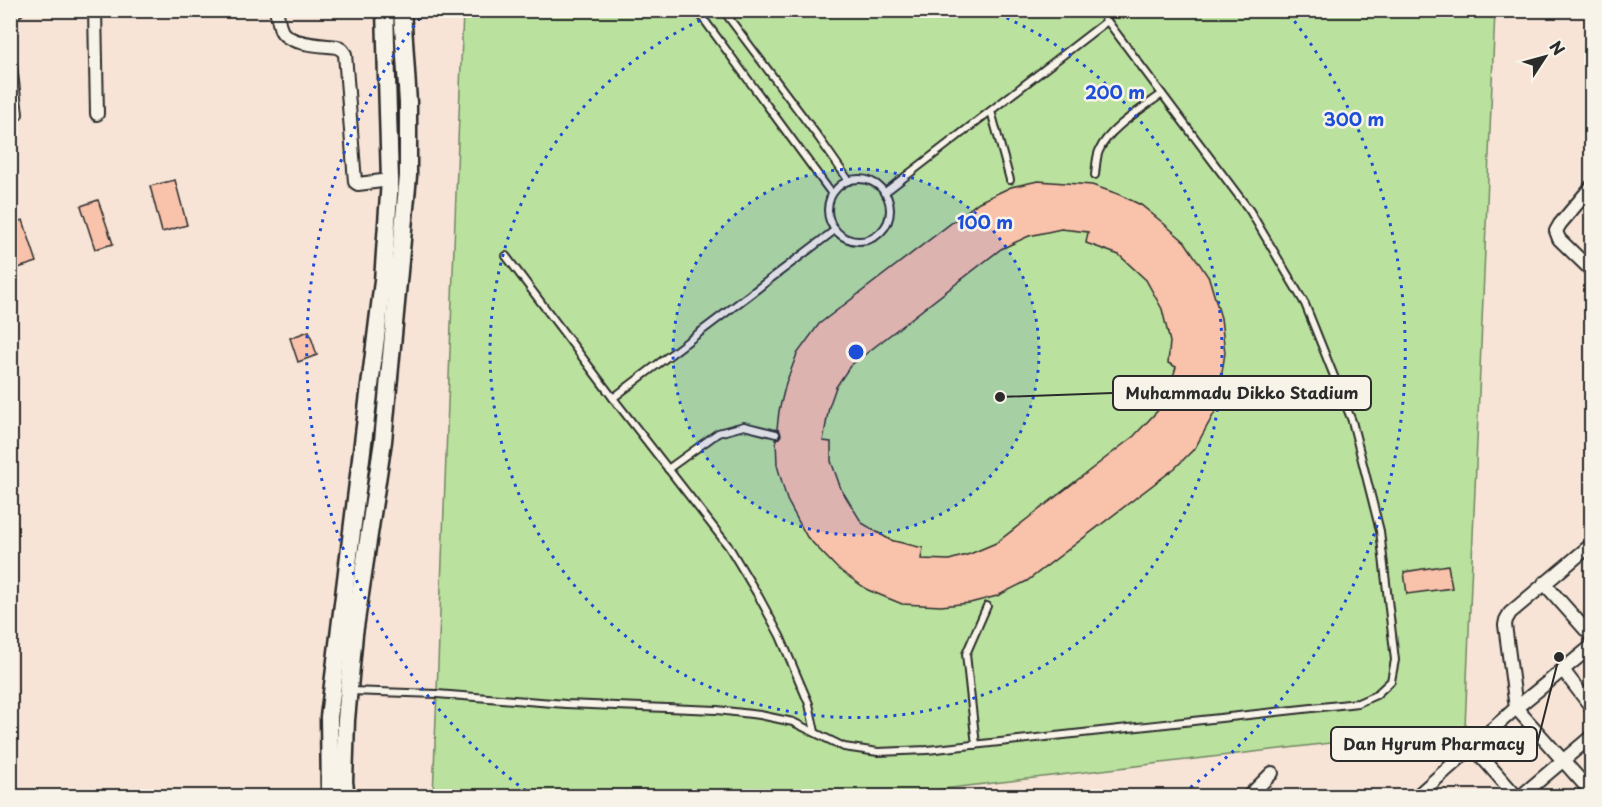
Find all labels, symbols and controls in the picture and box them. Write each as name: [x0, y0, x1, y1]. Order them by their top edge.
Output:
north arrow: [1515, 27, 1575, 87]
text: N: [1545, 35, 1571, 60]
text: 200 m: [1085, 78, 1145, 105]
text: 300 m: [1324, 105, 1384, 132]
text: 100 m: [957, 208, 1013, 235]
centre of rings: [846, 342, 866, 362]
callout: Muhammadu Dikko Stadium: [1113, 376, 1371, 410]
text: Muhammadu Dikko Stadium: [1126, 380, 1358, 404]
callout: Dan Hyrum Pharmacy: [1331, 727, 1537, 761]
text: Dan Hyrum Pharmacy: [1343, 731, 1525, 755]

